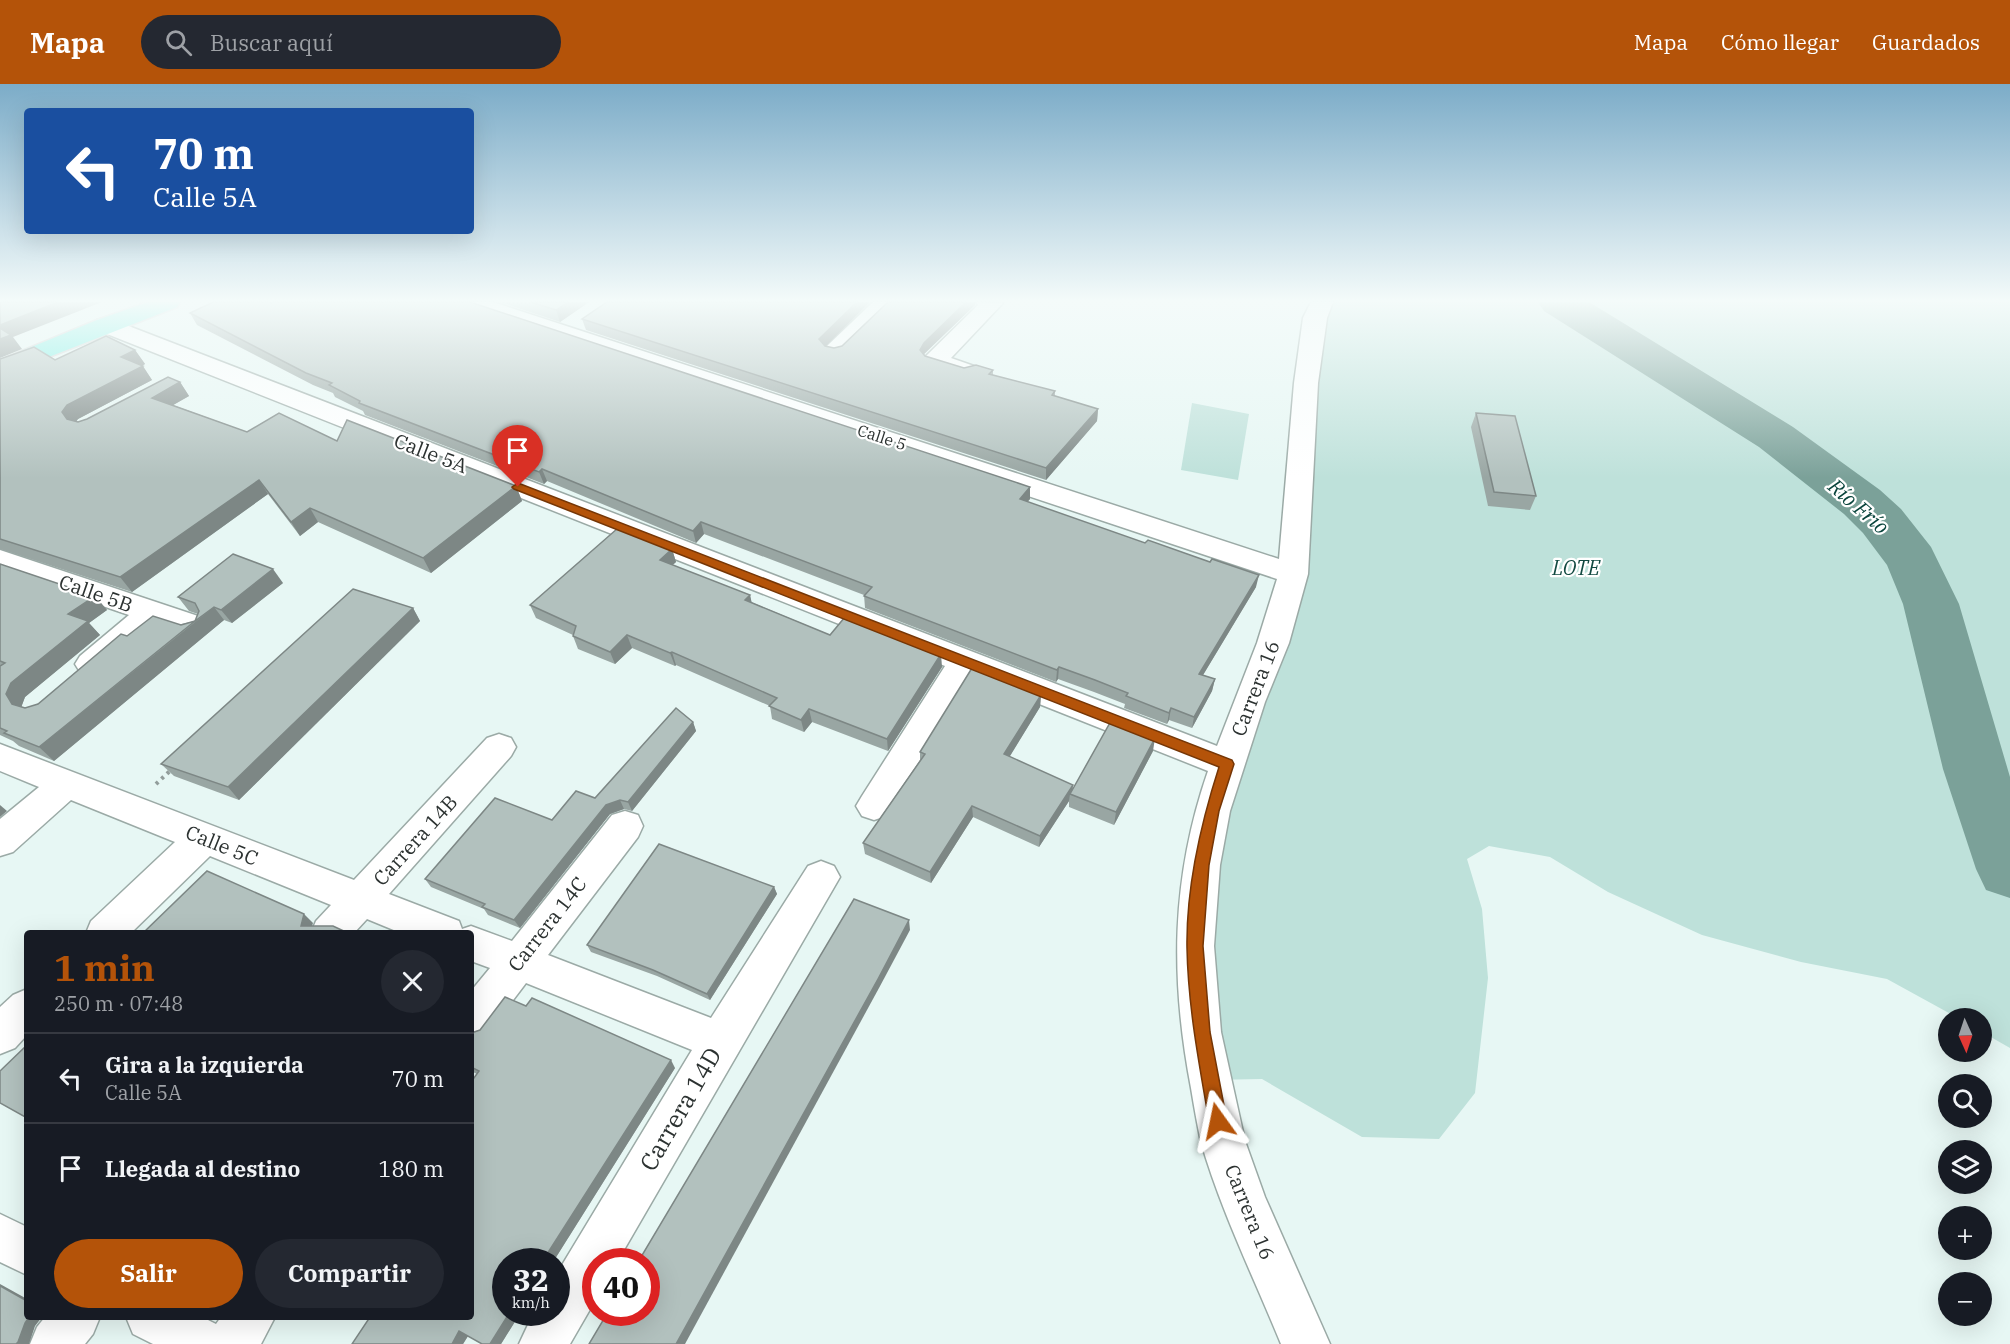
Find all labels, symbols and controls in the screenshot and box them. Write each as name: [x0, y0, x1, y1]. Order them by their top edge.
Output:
search box: [141, 15, 561, 69]
text: Mapa: [30, 24, 105, 61]
icon: search: [162, 26, 195, 59]
text: Buscar aquí: [210, 28, 333, 57]
text: Mapa: [1634, 28, 1688, 56]
text: Cómo llegar: [1721, 28, 1839, 56]
text: Guardados: [1872, 28, 1980, 56]
text: 70 m: [153, 126, 254, 181]
icon: left: [54, 132, 132, 210]
text: Calle 5A: [153, 179, 257, 214]
street label: Calle 5: [855, 420, 909, 454]
pin: [492, 425, 543, 487]
street label: Calle 5A: [390, 427, 472, 479]
icon: arrive: [501, 434, 534, 467]
water label: Río Frío: [1822, 471, 1895, 540]
park label: LOTE: [1551, 554, 1601, 581]
street label: Calle 5B: [55, 568, 137, 618]
street label: Carrera 16: [1224, 636, 1286, 740]
street label: Carrera 14B: [367, 789, 463, 891]
street label: Calle 5C: [182, 818, 262, 872]
street label: Carrera 14C: [501, 871, 593, 977]
text: 1 min: [54, 944, 155, 991]
button: close: [381, 950, 444, 1013]
text: 250 m · 07:48: [54, 990, 183, 1017]
north arrow: [1938, 1008, 1992, 1062]
map controls: [1938, 1008, 1992, 1326]
street label: Carrera 14D: [632, 1041, 728, 1177]
text: Gira a la izquierda: [105, 1050, 304, 1079]
icon: left: [54, 1062, 87, 1095]
text: 70 m: [392, 1064, 444, 1093]
button: search: [1938, 1074, 1992, 1128]
text: Calle 5A: [105, 1079, 182, 1106]
position arrow: [1186, 1089, 1250, 1153]
button: layers: [1938, 1140, 1992, 1194]
icon: arrive: [54, 1152, 87, 1185]
text: Llegada al destino: [105, 1154, 300, 1183]
text: 180 m: [378, 1154, 444, 1183]
street label: Carrera 16: [1219, 1160, 1281, 1264]
button: +: [1938, 1206, 1992, 1260]
button: Salir: [54, 1239, 243, 1308]
button: Compartir: [255, 1239, 444, 1308]
speed limit sign: 40: [582, 1248, 660, 1326]
text: 32: [513, 1260, 549, 1299]
button: −: [1938, 1272, 1992, 1326]
text: km/h: [512, 1293, 550, 1312]

